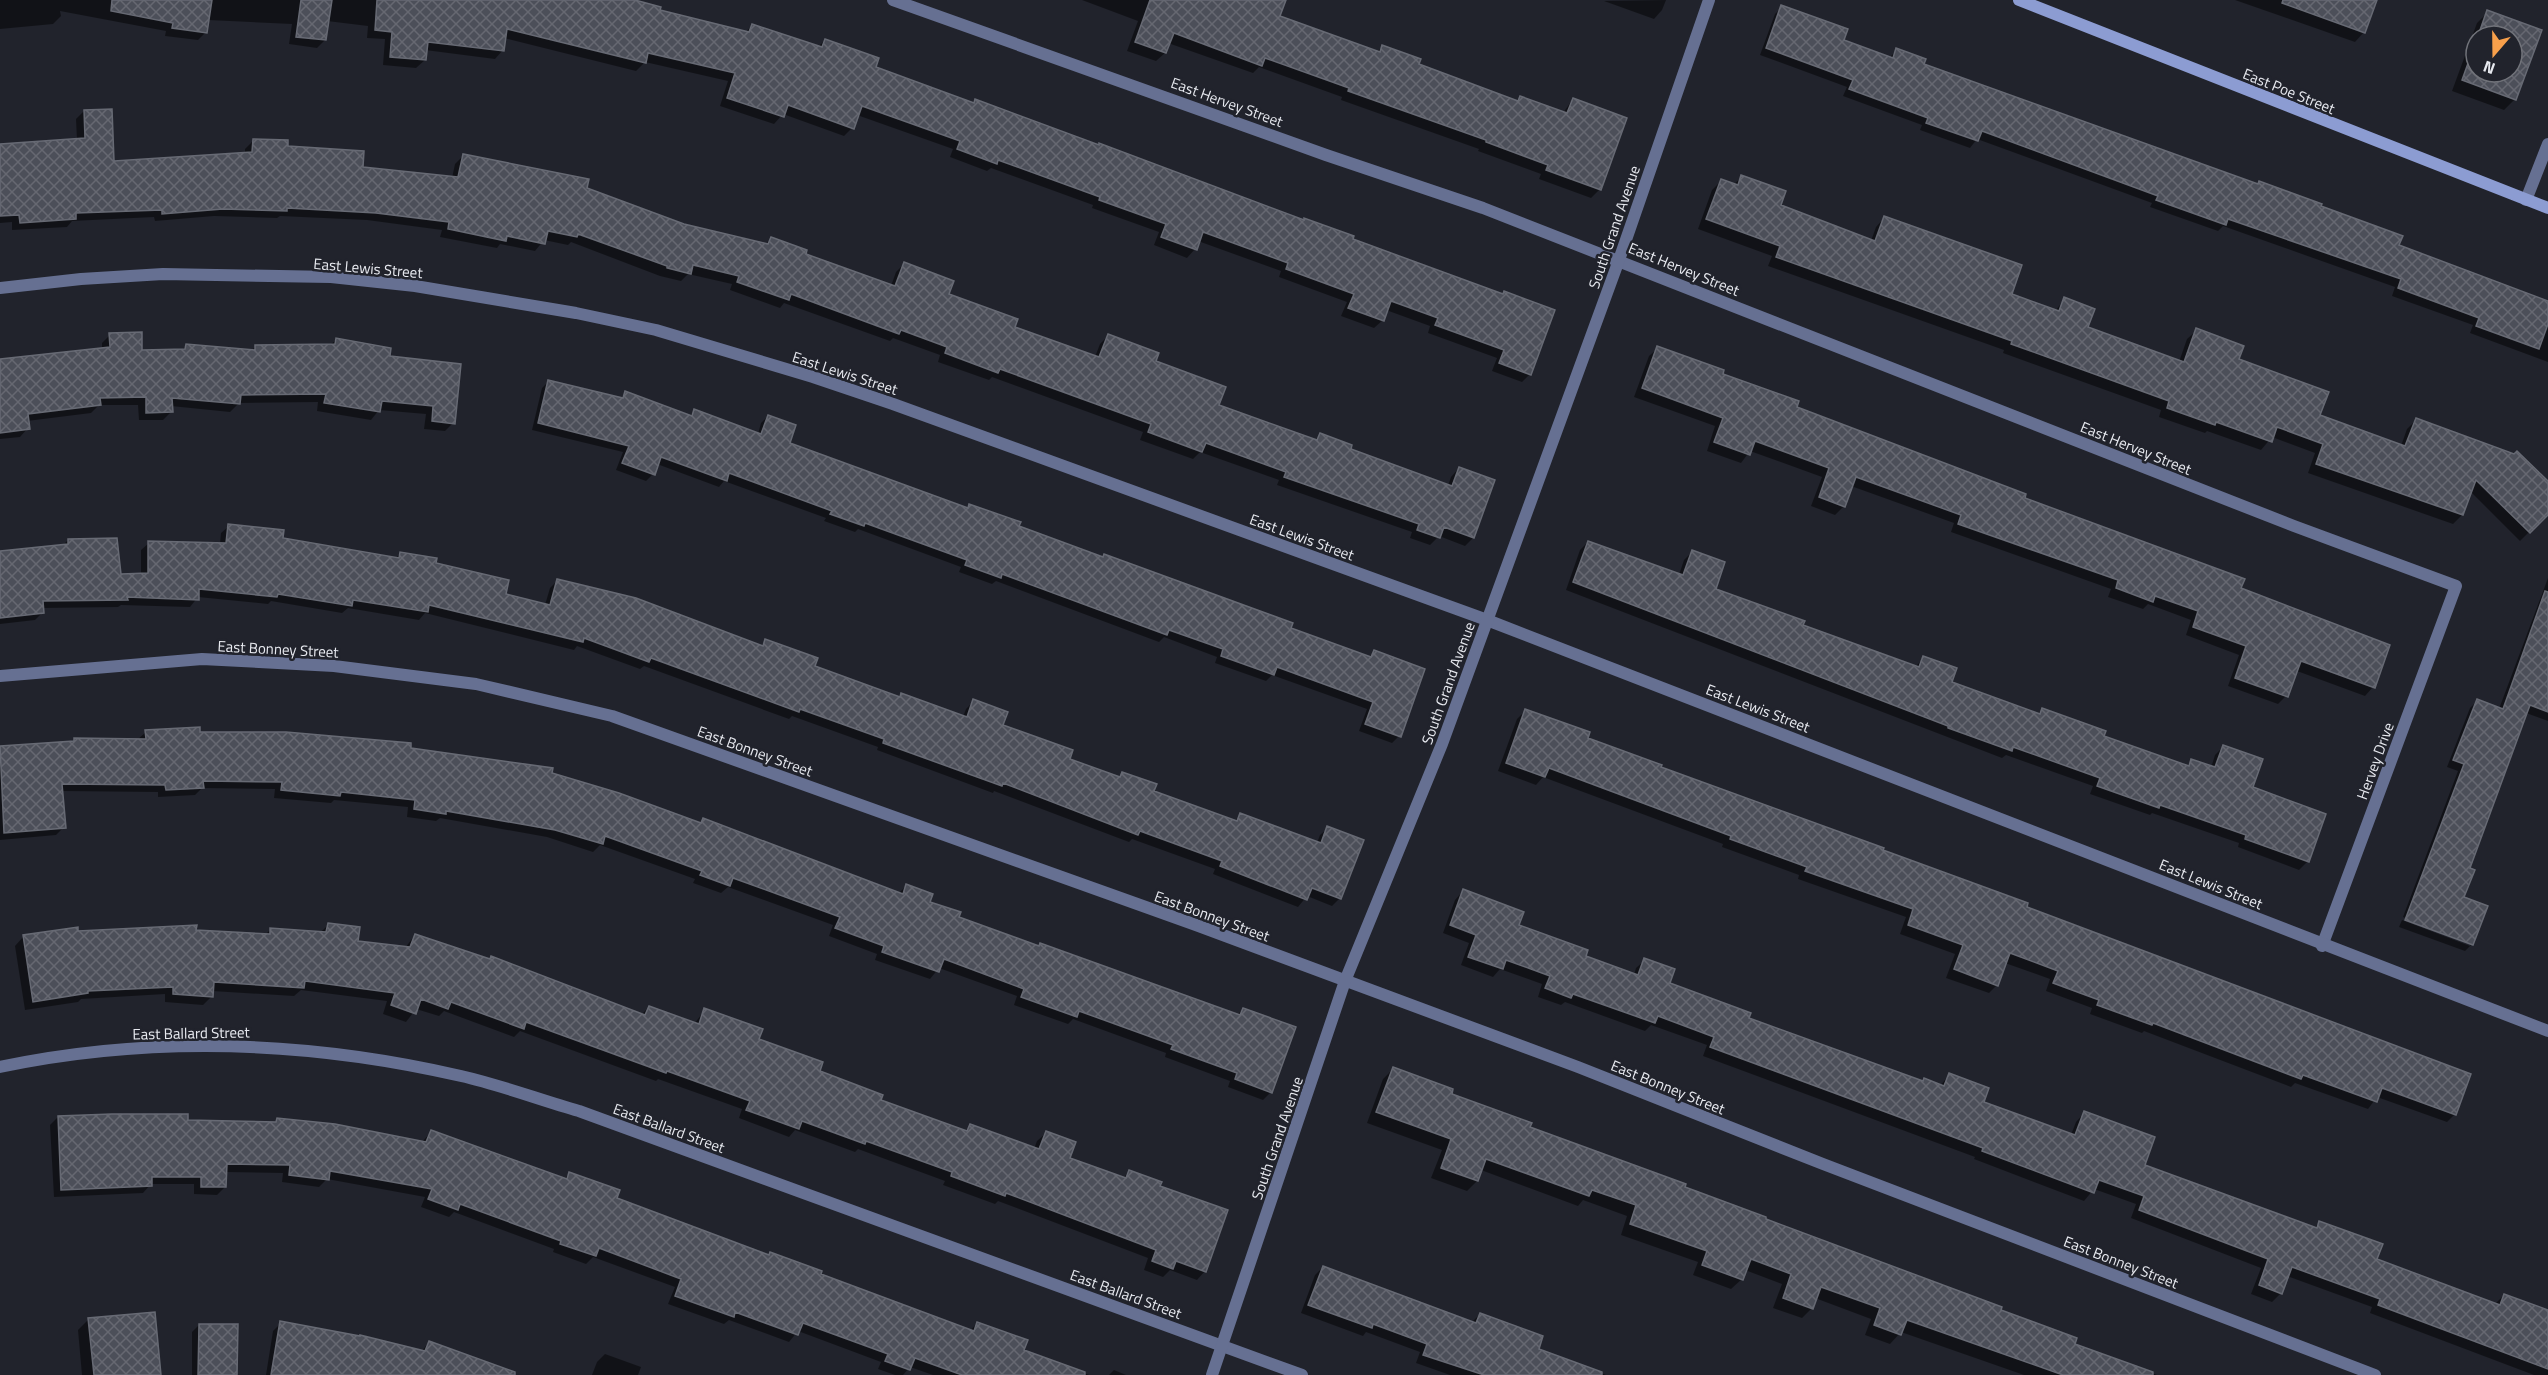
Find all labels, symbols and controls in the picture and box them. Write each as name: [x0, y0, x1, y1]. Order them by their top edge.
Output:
north arrow: [2464, 24, 2524, 84]
text: N: [2480, 55, 2498, 81]
street label: East Poe Street: [2239, 62, 2339, 120]
street label: East Hervey Street: [1168, 71, 1287, 133]
street label: South Grand Avenue: [1582, 162, 1646, 292]
street label: East Hervey Street: [1625, 236, 1744, 302]
street label: East Lewis Street: [312, 252, 424, 284]
street label: East Lewis Street: [789, 345, 901, 401]
street label: East Hervey Street: [2077, 415, 2196, 481]
street label: East Lewis Street: [1247, 507, 1358, 567]
street label: South Grand Avenue: [1415, 619, 1481, 747]
street label: East Bonney Street: [217, 634, 340, 664]
street label: East Lewis Street: [1703, 678, 1814, 739]
street label: East Bonney Street: [694, 719, 817, 783]
street label: Hervey Drive: [2350, 719, 2400, 803]
street label: East Lewis Street: [2156, 853, 2267, 915]
street label: East Bonney Street: [1151, 884, 1274, 948]
street label: East Ballard Street: [132, 1020, 251, 1046]
street label: East Bonney Street: [1607, 1054, 1729, 1121]
street label: South Grand Avenue: [1245, 1073, 1309, 1203]
street label: East Ballard Street: [610, 1097, 729, 1159]
street label: East Bonney Street: [2060, 1230, 2182, 1295]
street label: East Ballard Street: [1067, 1263, 1186, 1325]

